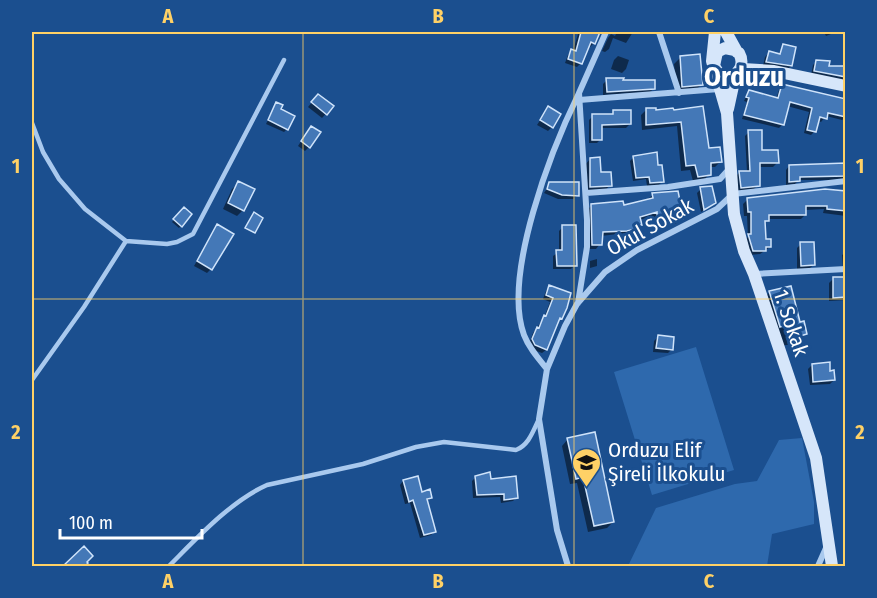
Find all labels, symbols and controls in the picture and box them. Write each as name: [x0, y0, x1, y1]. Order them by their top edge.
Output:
text: A: [162, 4, 175, 28]
text: B: [432, 4, 444, 28]
text: C: [704, 4, 715, 28]
district label: Orduzu: [704, 61, 784, 93]
text: 1: [12, 154, 20, 178]
text: 1: [856, 154, 864, 178]
street label: Okul Sokak: [602, 192, 698, 261]
street label: 1. Sokak: [768, 286, 815, 360]
text: 2: [10, 420, 21, 444]
text: 2: [854, 420, 865, 444]
place label: Orduzu Elif Şireli İlkokulu: [608, 437, 725, 487]
school or university icon: Orduzu Elif Şireli İlkokulu: [571, 446, 603, 488]
scale bar: [60, 502, 202, 540]
text: 100 m: [69, 512, 113, 534]
text: A: [162, 569, 175, 593]
text: B: [432, 569, 444, 593]
text: C: [704, 569, 715, 593]

